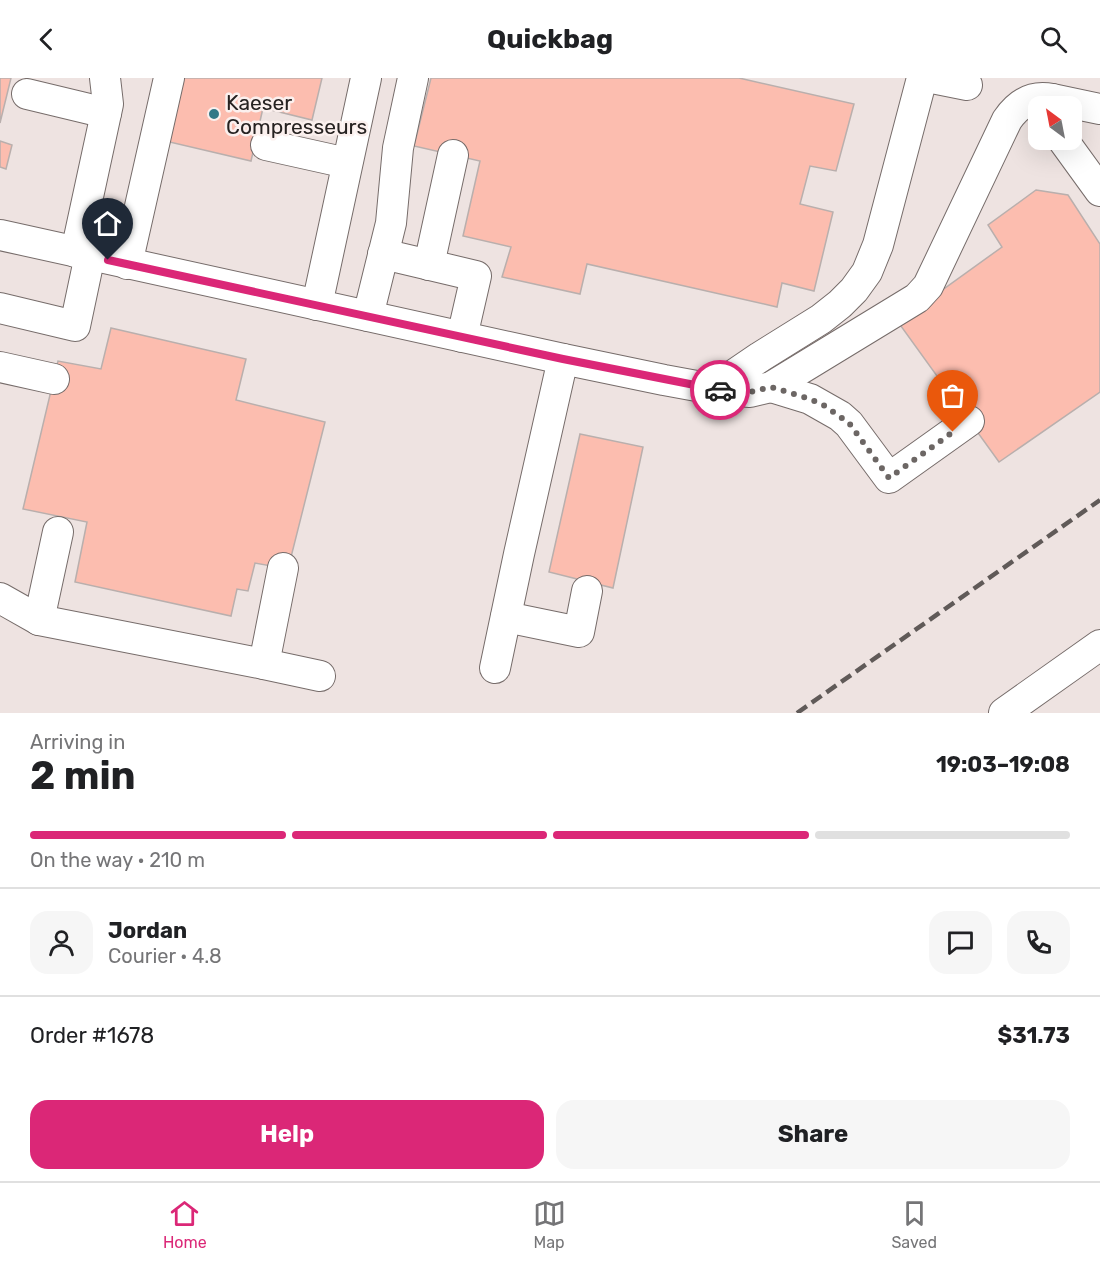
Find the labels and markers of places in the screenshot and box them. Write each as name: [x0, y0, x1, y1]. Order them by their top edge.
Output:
place label: Kaeser Compresseurs: [226, 90, 367, 139]
marker: Kaeser Compresseurs: [207, 107, 221, 121]
pin: [82, 198, 133, 260]
pin: [927, 370, 978, 432]

